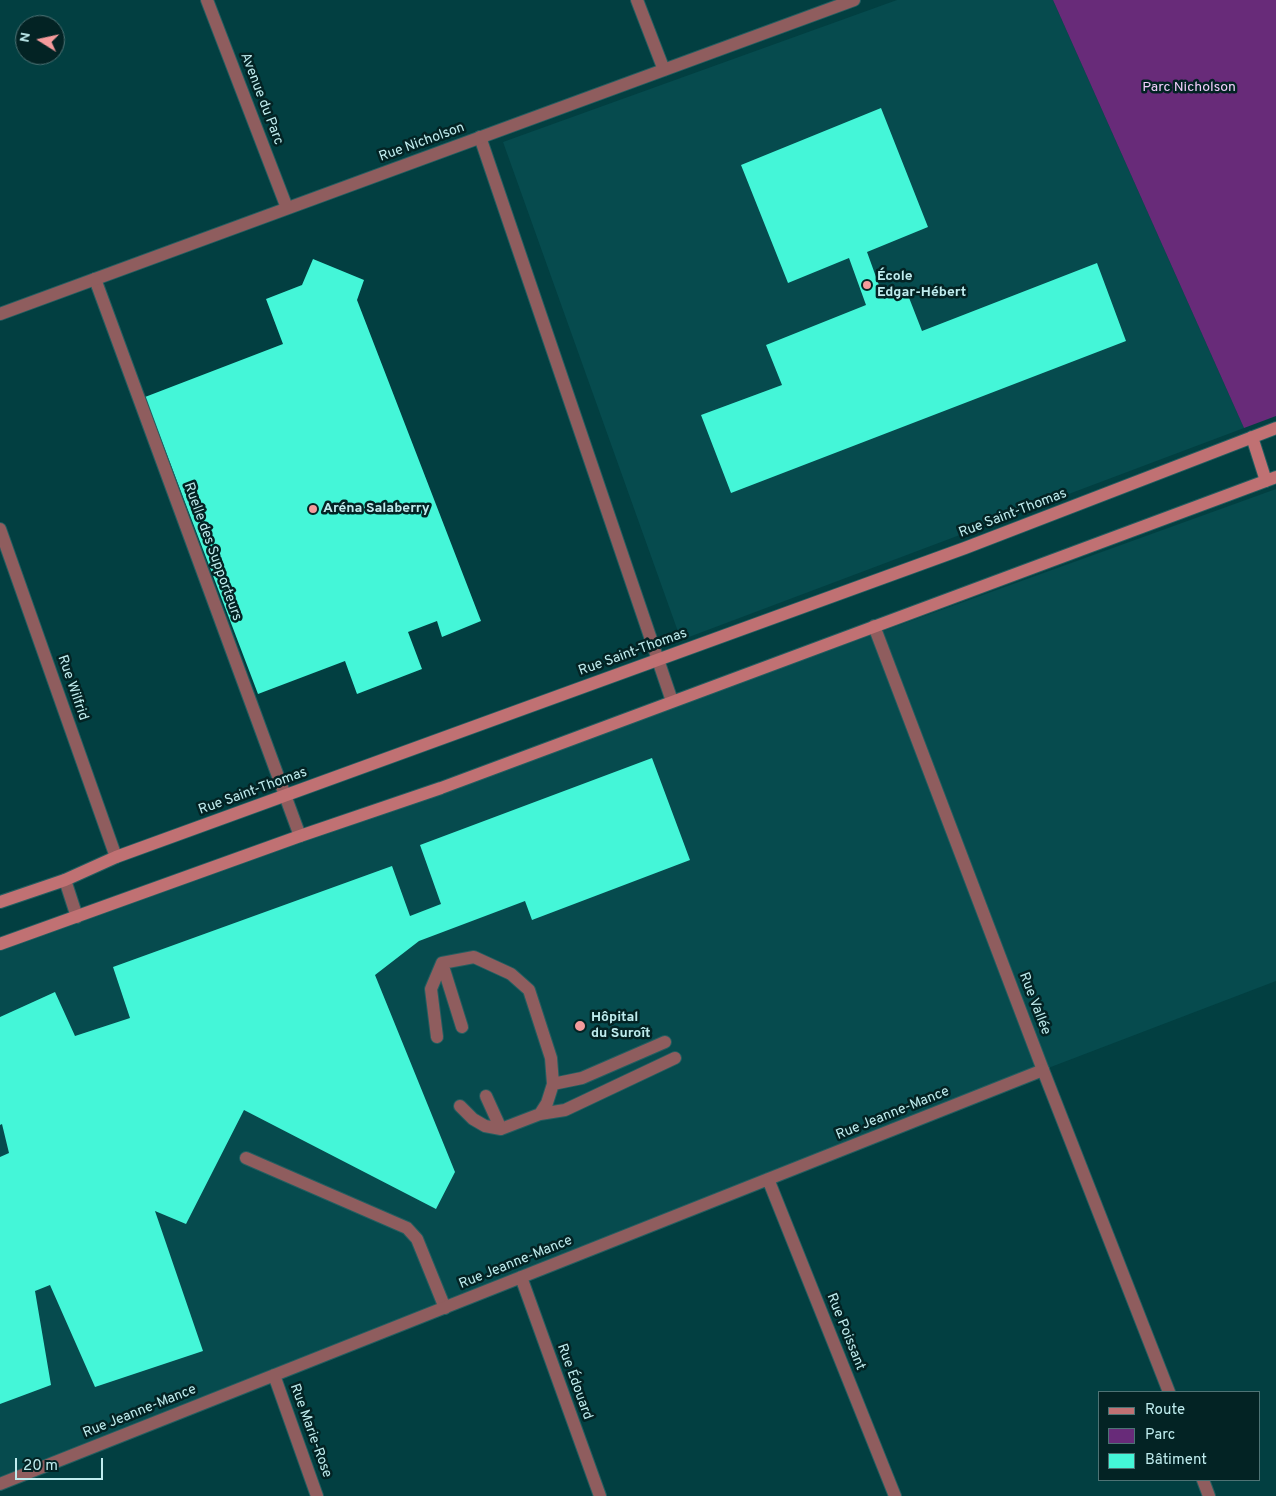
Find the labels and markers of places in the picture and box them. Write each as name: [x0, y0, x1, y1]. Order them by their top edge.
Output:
place label: École Edgar-Hébert: [877, 269, 966, 302]
marker: École Edgar-Hébert: [861, 279, 873, 291]
place label: Aréna Salaberry: [323, 501, 430, 517]
marker: Aréna Salaberry: [307, 503, 319, 515]
place label: Hôpital du Suroît: [591, 1010, 651, 1042]
marker: Hôpital du Suroît: [573, 1019, 587, 1033]

